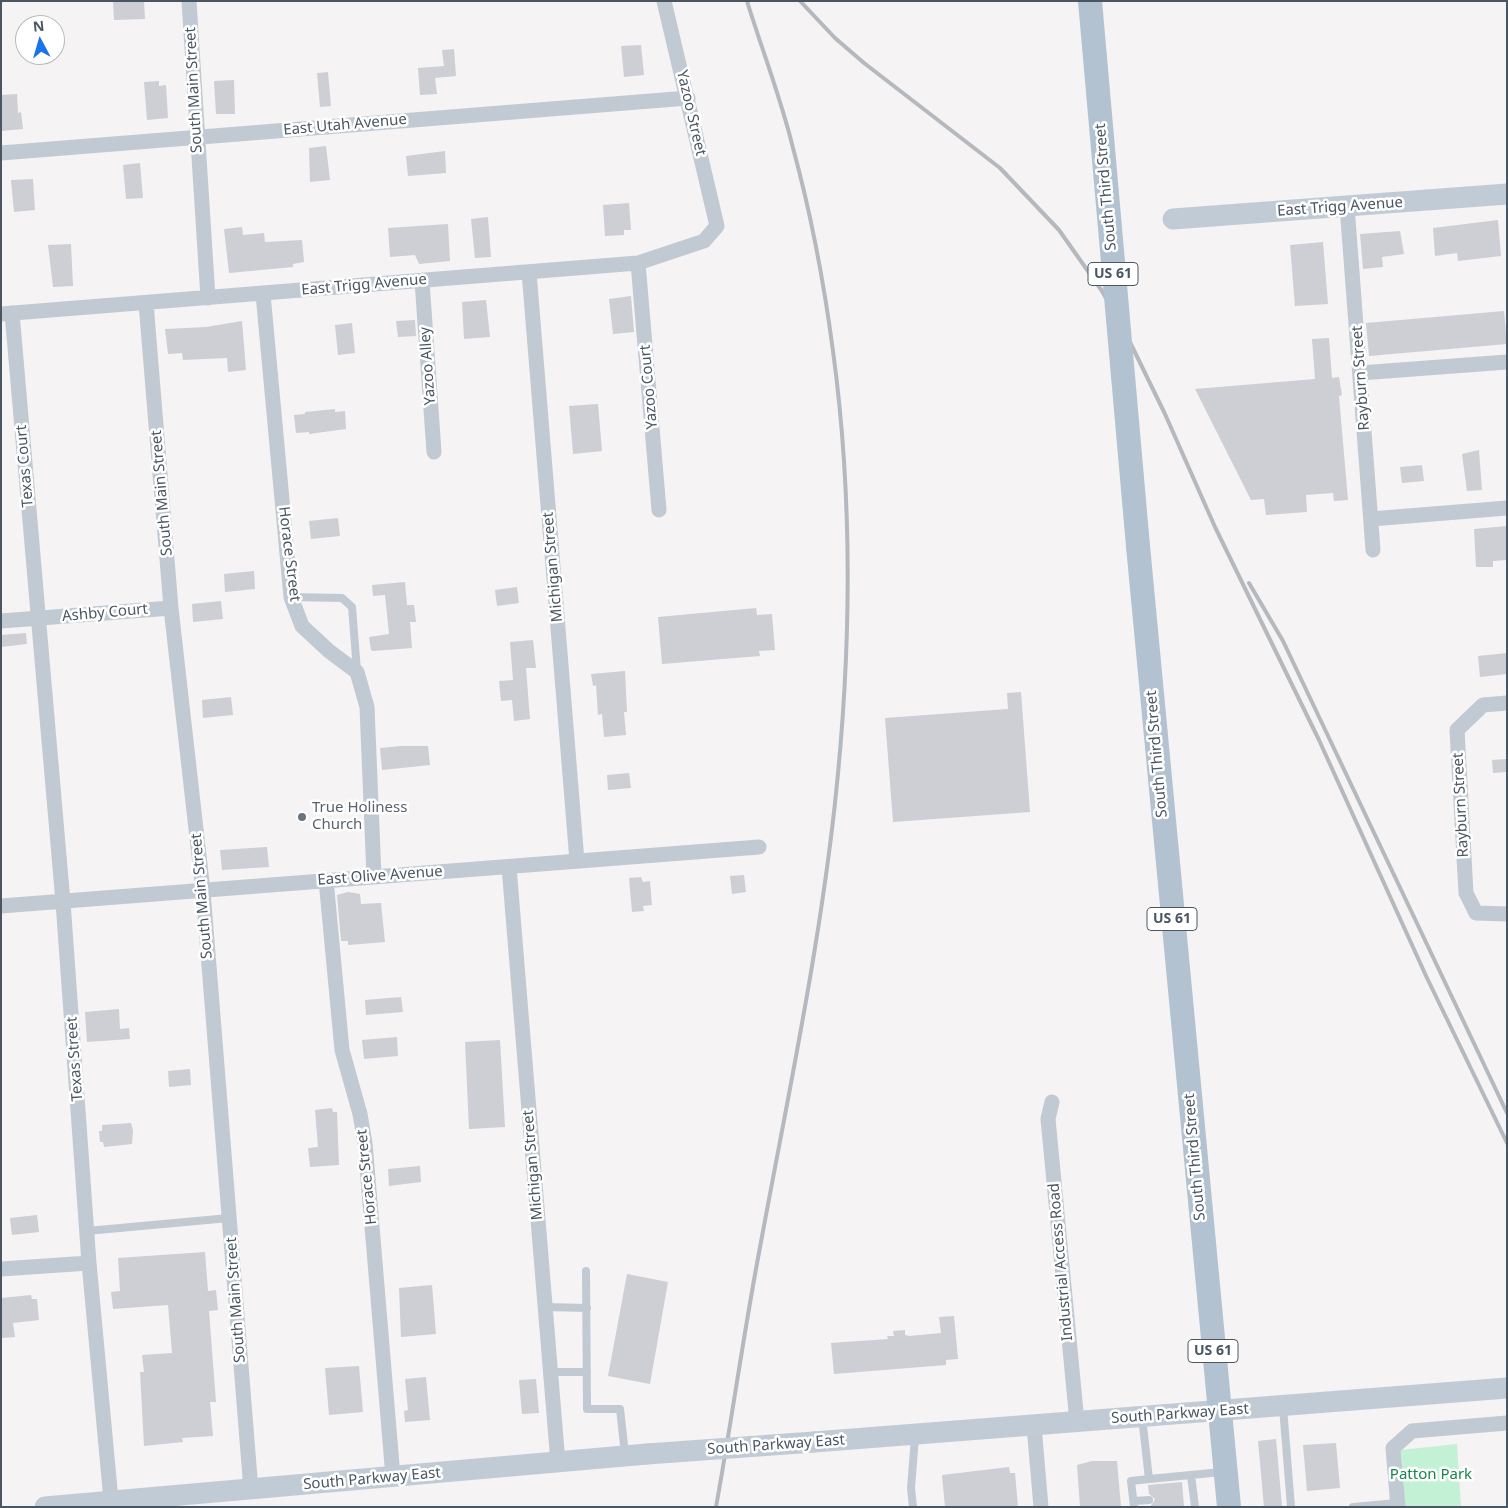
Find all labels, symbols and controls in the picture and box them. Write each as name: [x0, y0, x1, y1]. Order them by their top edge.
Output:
north arrow: [15, 15, 65, 65]
text: N: [32, 16, 45, 36]
street label: South Main Street: [182, 27, 206, 153]
street label: Yazoo Street: [672, 69, 710, 157]
street label: East Utah Avenue: [283, 111, 407, 139]
street label: South Third Street: [1091, 123, 1121, 251]
street label: East Trigg Avenue: [1277, 194, 1403, 220]
road number: US 61: [1088, 262, 1138, 286]
street label: East Trigg Avenue: [300, 271, 428, 299]
street label: Rayburn Street: [1348, 325, 1374, 431]
street label: Yazoo Alley: [416, 326, 440, 406]
street label: Yazoo Court: [636, 344, 662, 430]
street label: Texas Court: [12, 424, 38, 508]
street label: South Main Street: [148, 429, 176, 557]
street label: Horace Street: [274, 505, 304, 603]
street label: Michigan Street: [539, 511, 567, 623]
street label: Ashby Court: [61, 600, 149, 626]
street label: South Third Street: [1142, 690, 1172, 818]
street label: Rayburn Street: [1449, 752, 1473, 858]
place label: True Holiness Church: [312, 799, 407, 834]
marker: True Holiness Church: [296, 811, 308, 823]
street label: South Main Street: [188, 832, 216, 960]
street label: East Olive Avenue: [317, 863, 443, 889]
road number: US 61: [1147, 908, 1197, 931]
street label: Texas Street: [63, 1016, 87, 1102]
street label: South Third Street: [1180, 1093, 1210, 1221]
street label: Michigan Street: [519, 1109, 547, 1221]
street label: Horace Street: [353, 1128, 381, 1226]
street label: Industrial Access Road: [1045, 1182, 1077, 1342]
street label: South Main Street: [223, 1236, 249, 1364]
road number: US 61: [1188, 1340, 1238, 1362]
street label: South Parkway East: [1111, 1400, 1249, 1428]
street label: South Parkway East: [707, 1431, 845, 1459]
street label: South Parkway East: [302, 1464, 442, 1494]
park label: Patton Park: [1390, 1466, 1472, 1484]

